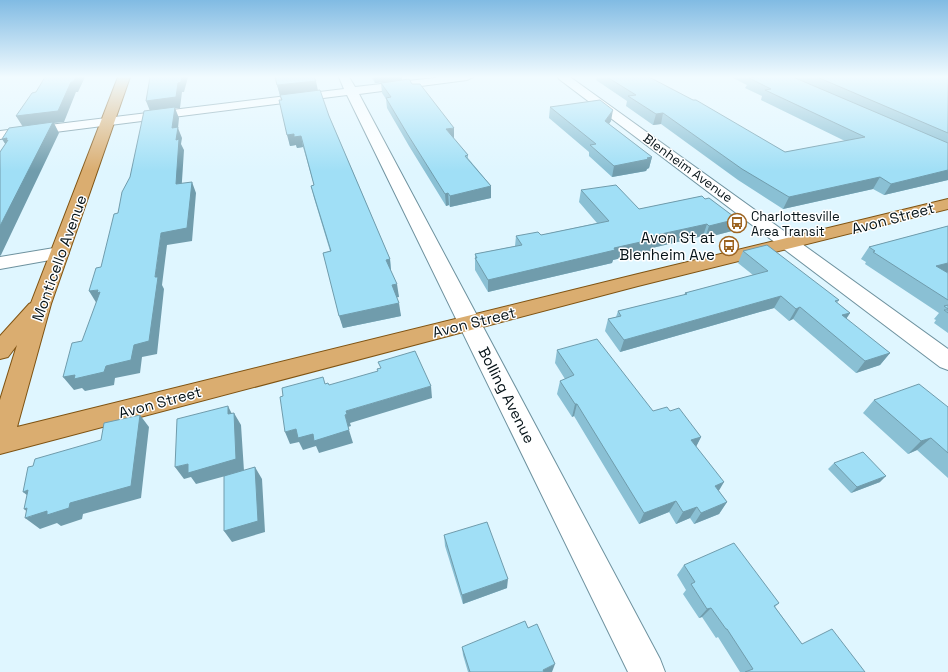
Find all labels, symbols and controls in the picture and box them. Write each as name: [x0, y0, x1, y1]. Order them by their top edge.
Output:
street label: Blenheim Avenue: [640, 130, 736, 206]
street label: Monticello Avenue: [27, 192, 91, 324]
street label: Avon Street: [849, 198, 937, 238]
place label: Charlottesville Area Transit: [751, 208, 840, 240]
bus stop icon: Charlottesville Area Transit: [726, 212, 748, 234]
place label: Avon St at Blenheim Ave: [619, 228, 715, 264]
bus stop icon: Avon St at Blenheim Ave: [718, 235, 740, 257]
street label: Avon Street: [430, 302, 518, 342]
street label: Bolling Avenue: [475, 344, 540, 446]
street label: Avon Street: [116, 382, 204, 422]

